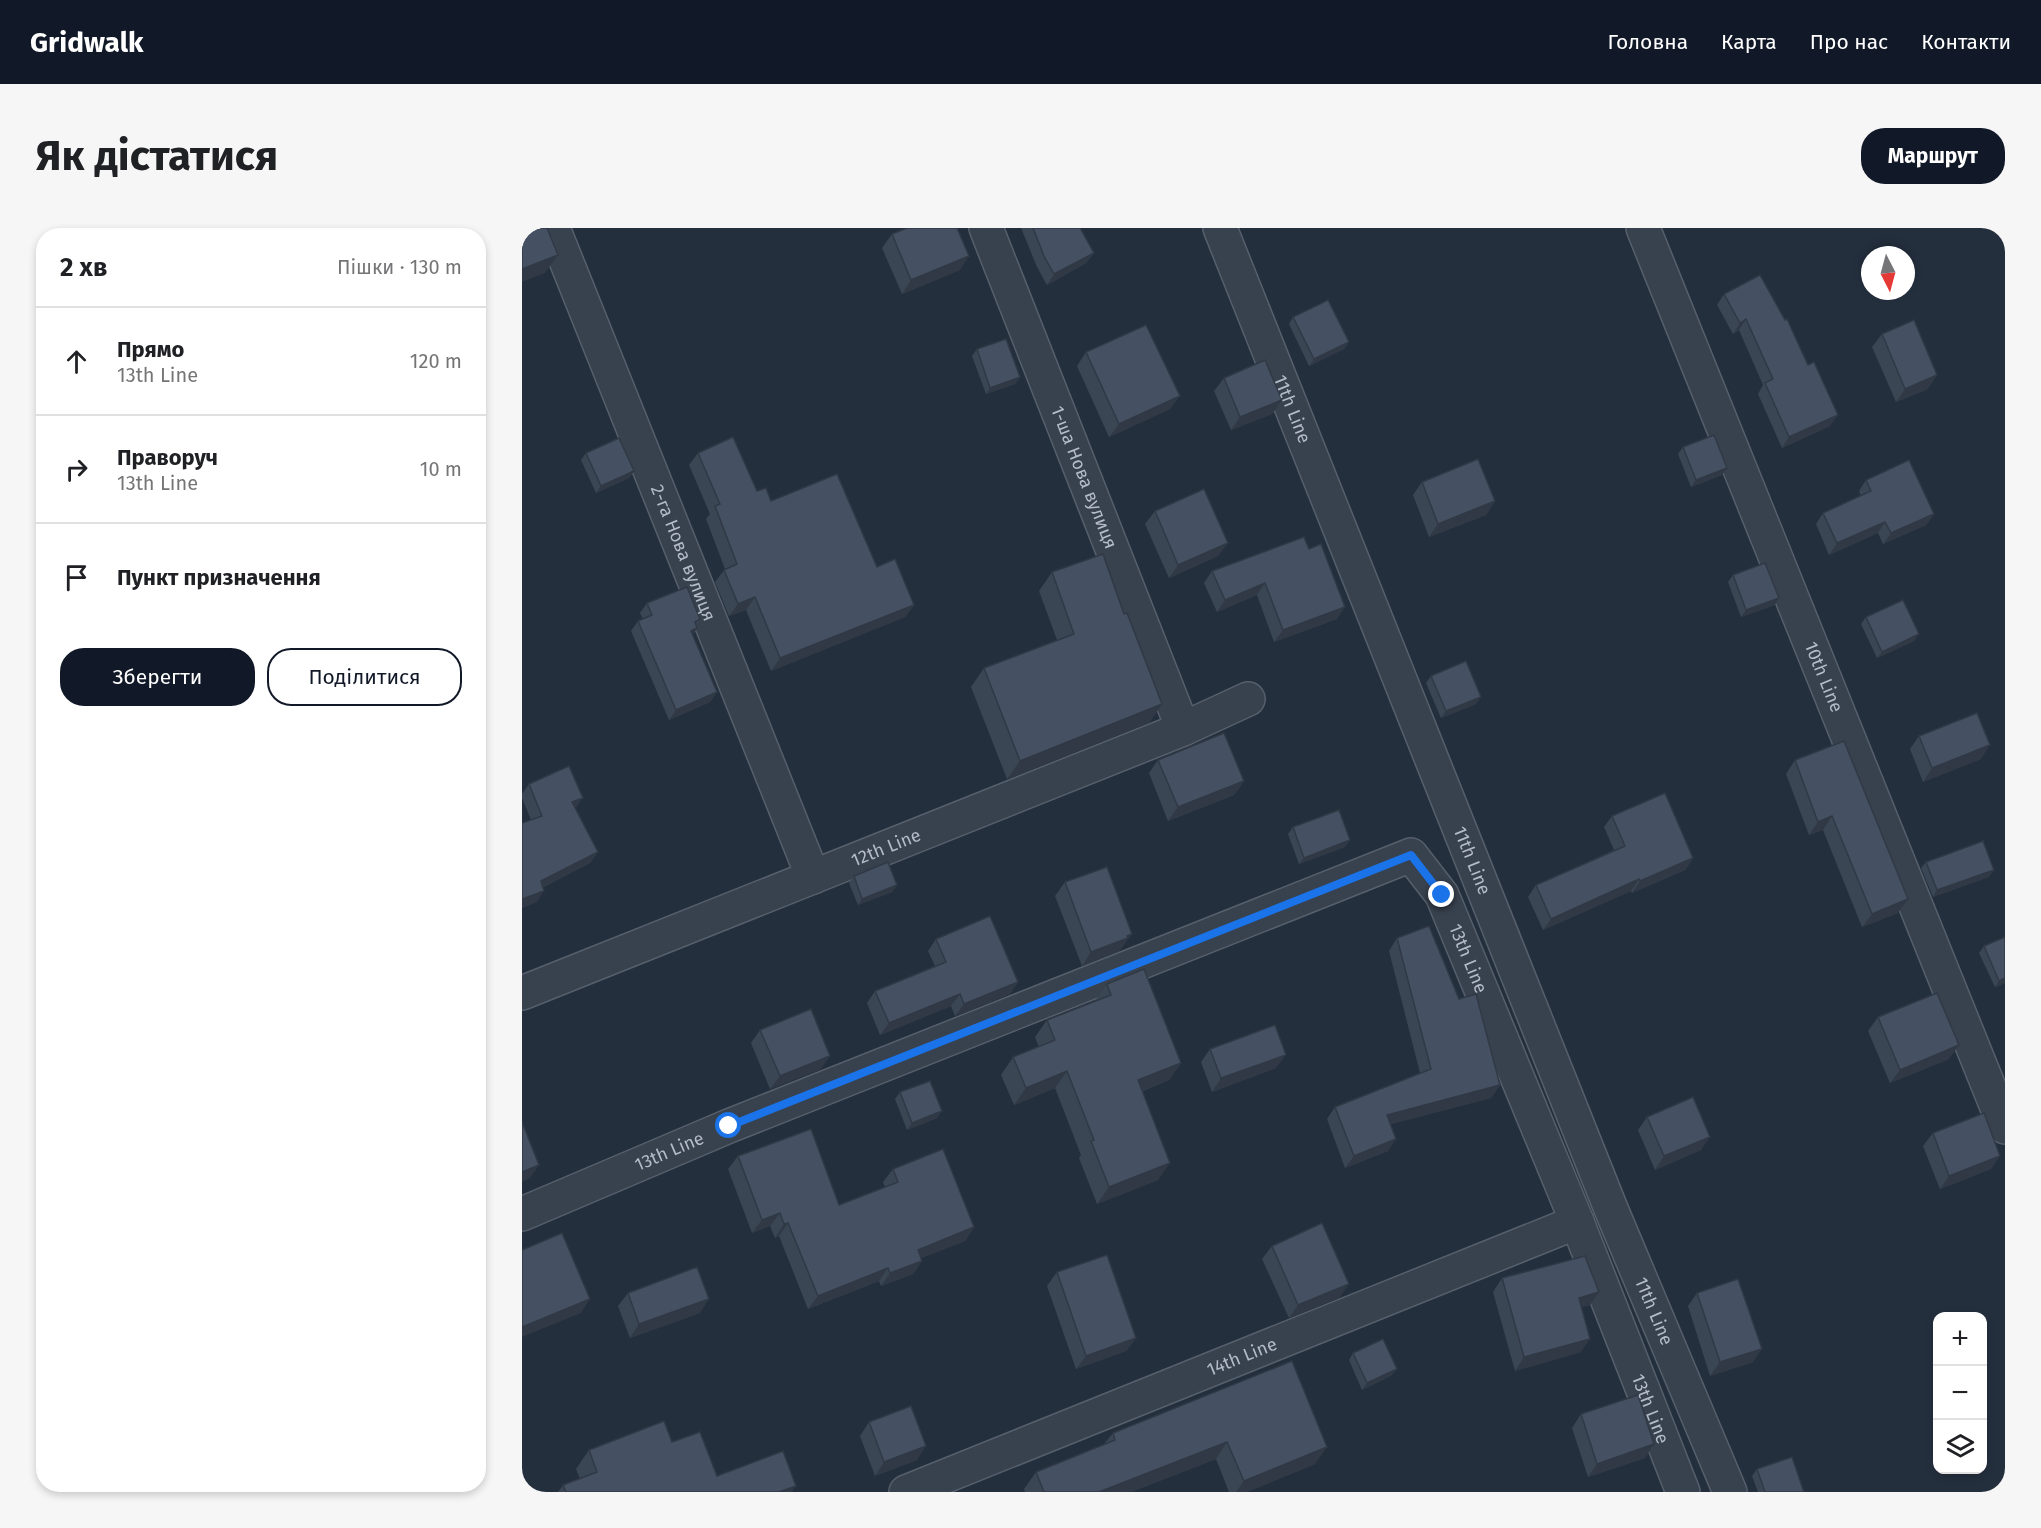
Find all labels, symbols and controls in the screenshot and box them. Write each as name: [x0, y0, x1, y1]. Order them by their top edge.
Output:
text: Gridwalk: [30, 26, 143, 59]
text: Головна: [1607, 29, 1688, 55]
text: Карта: [1721, 29, 1777, 55]
text: Про нас: [1810, 29, 1888, 55]
text: Контакти: [1921, 29, 2011, 55]
button: Маршрут: [1861, 128, 2005, 184]
text: Як дістатися: [36, 131, 278, 181]
north arrow: [1861, 246, 1915, 300]
text: 2 хв: [60, 252, 107, 283]
text: Пішки · 130 m: [337, 255, 462, 279]
text: Прямо: [117, 336, 184, 363]
icon: ahead: [60, 345, 93, 378]
text: 120 m: [410, 349, 462, 373]
text: 13th Line: [117, 363, 198, 387]
street label: 11th Line: [1269, 372, 1316, 446]
street label: 1-ша Нова вулиця: [1046, 403, 1122, 552]
text: Праворуч: [117, 444, 218, 471]
icon: right: [60, 453, 93, 486]
text: 10 m: [420, 457, 462, 481]
text: 13th Line: [117, 471, 198, 495]
street label: 2-га Нова вулиця: [646, 481, 720, 624]
icon: arrive: [60, 561, 93, 594]
text: Пункт призначення: [117, 564, 321, 591]
street label: 10th Line: [1800, 638, 1848, 715]
button: Зберегти: [60, 648, 255, 706]
button: Поділитися: [267, 648, 462, 706]
street label: 11th Line: [1449, 823, 1496, 898]
street label: 12th Line: [848, 824, 924, 871]
route end: [1428, 881, 1454, 907]
street label: 13th Line: [1444, 920, 1492, 996]
route start: [715, 1112, 741, 1138]
street label: 13th Line: [631, 1127, 707, 1176]
street label: 11th Line: [1630, 1274, 1678, 1349]
map controls: [1933, 1312, 1987, 1474]
button: +: [1933, 1312, 1987, 1366]
street label: 14th Line: [1204, 1333, 1280, 1381]
button: −: [1933, 1366, 1987, 1420]
street label: 13th Line: [1627, 1371, 1674, 1447]
button: layers: [1933, 1420, 1987, 1474]

